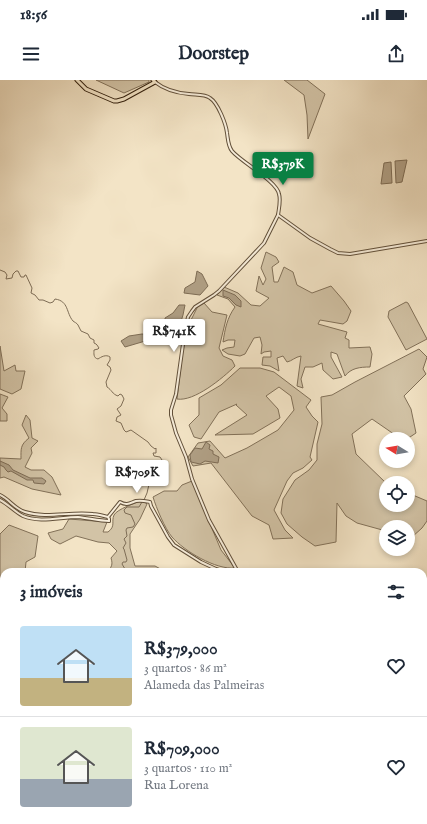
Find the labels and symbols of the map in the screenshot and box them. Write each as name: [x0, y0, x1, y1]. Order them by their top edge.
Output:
pin: R$379K: [250, 152, 316, 186]
pin: R$741K: [141, 319, 207, 353]
north arrow: [379, 432, 415, 468]
pin: R$709K: [104, 460, 170, 494]

